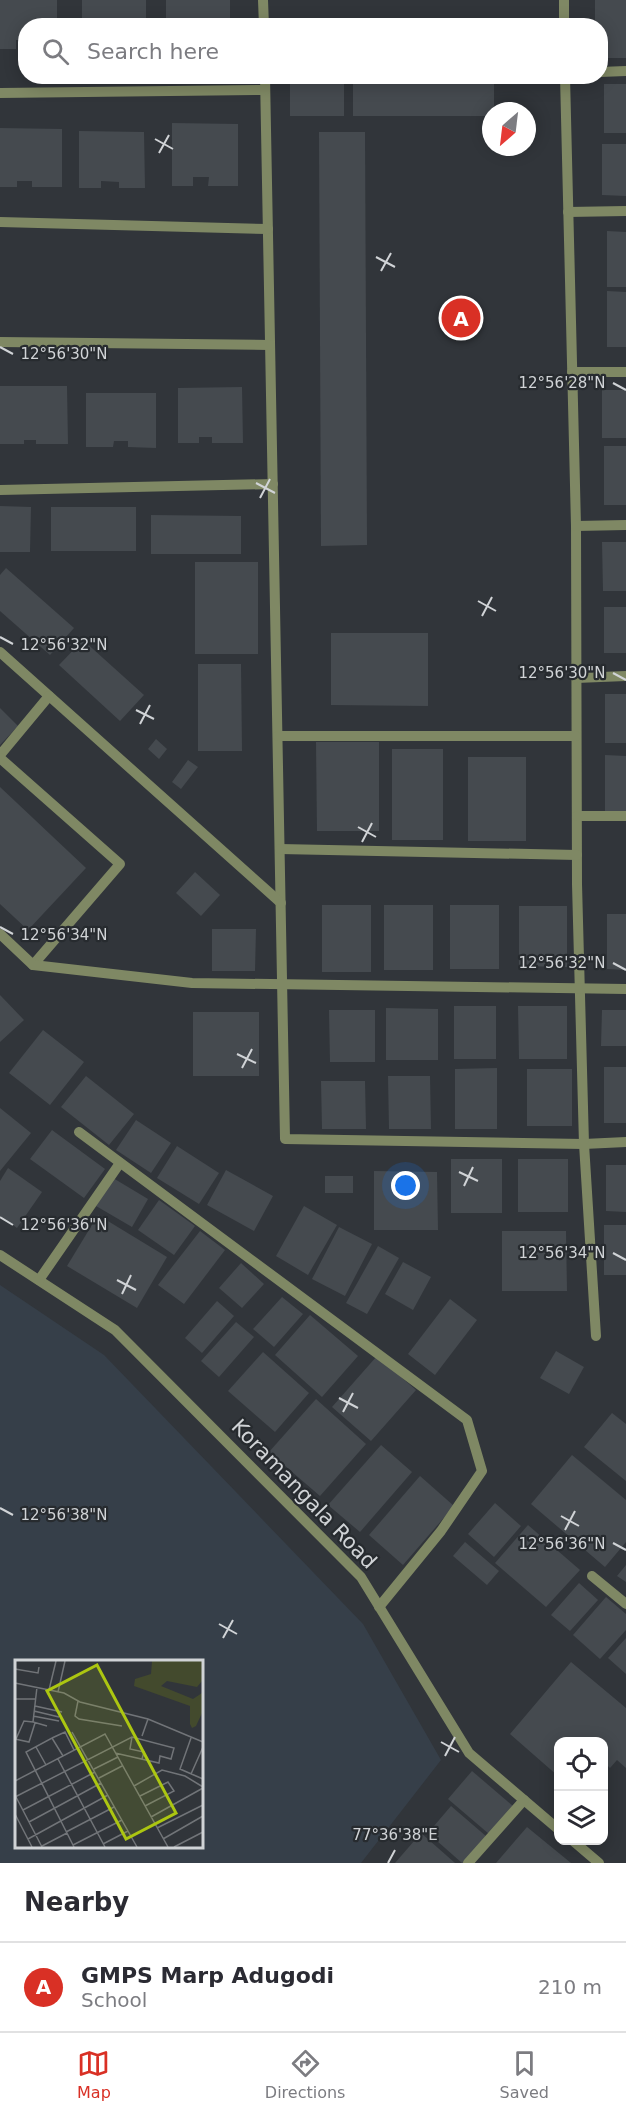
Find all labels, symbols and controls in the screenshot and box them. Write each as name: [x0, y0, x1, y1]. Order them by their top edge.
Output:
search box: [18, 18, 608, 84]
icon: search: [39, 35, 72, 68]
text: Search here: [87, 39, 219, 64]
north arrow: [482, 102, 536, 156]
pin: A: [442, 296, 480, 340]
text: 12°56'30"N: [20, 345, 108, 363]
text: 12°56'28"N: [518, 374, 606, 392]
text: 12°56'32"N: [20, 636, 108, 654]
text: 12°56'30"N: [518, 664, 606, 682]
text: 12°56'34"N: [20, 926, 108, 944]
text: 12°56'32"N: [518, 954, 606, 972]
your location: [391, 1171, 420, 1200]
text: 12°56'36"N: [20, 1216, 108, 1234]
text: 12°56'34"N: [518, 1244, 606, 1262]
street label: Koramangala Road: [227, 1414, 381, 1574]
text: 12°56'38"N: [20, 1506, 108, 1524]
text: 12°56'36"N: [518, 1535, 606, 1553]
inset map: [15, 1660, 202, 1848]
map controls: [554, 1737, 608, 1845]
button: locate: [554, 1737, 608, 1791]
button: layers: [554, 1791, 608, 1845]
text: 77°36'38"E: [352, 1826, 438, 1844]
text: Nearby: [24, 1887, 129, 1917]
text: GMPS Marp Adugodi: [81, 1963, 334, 1988]
text: A: [36, 1975, 51, 1999]
text: 210 m: [538, 1975, 602, 1999]
text: School: [81, 1988, 147, 2012]
tab: Map: [77, 2047, 111, 2102]
tab: Directions: [265, 2047, 345, 2102]
tab: Saved: [500, 2047, 549, 2102]

